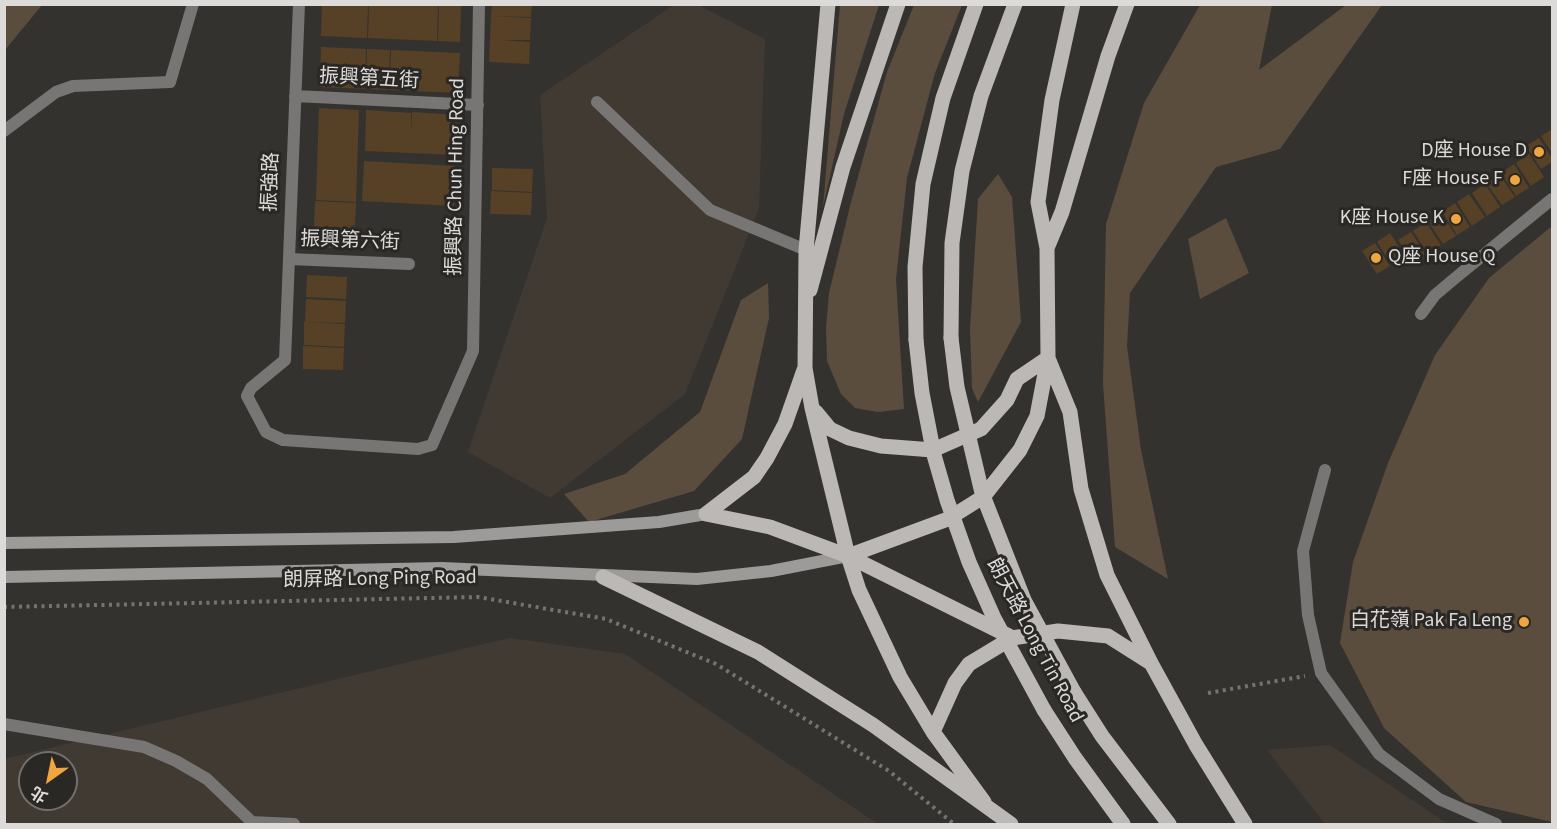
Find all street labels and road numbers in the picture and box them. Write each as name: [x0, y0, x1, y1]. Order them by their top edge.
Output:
street label: 振興第五街: [318, 65, 420, 95]
street label: 振興路 Chun Hing Road: [443, 78, 471, 276]
street label: 振強路: [259, 152, 285, 212]
street label: 振興第六街: [300, 228, 400, 256]
street label: 朗天路 Long Tin Road: [980, 555, 1088, 727]
street label: 朗屏路 Long Ping Road: [283, 566, 477, 594]

